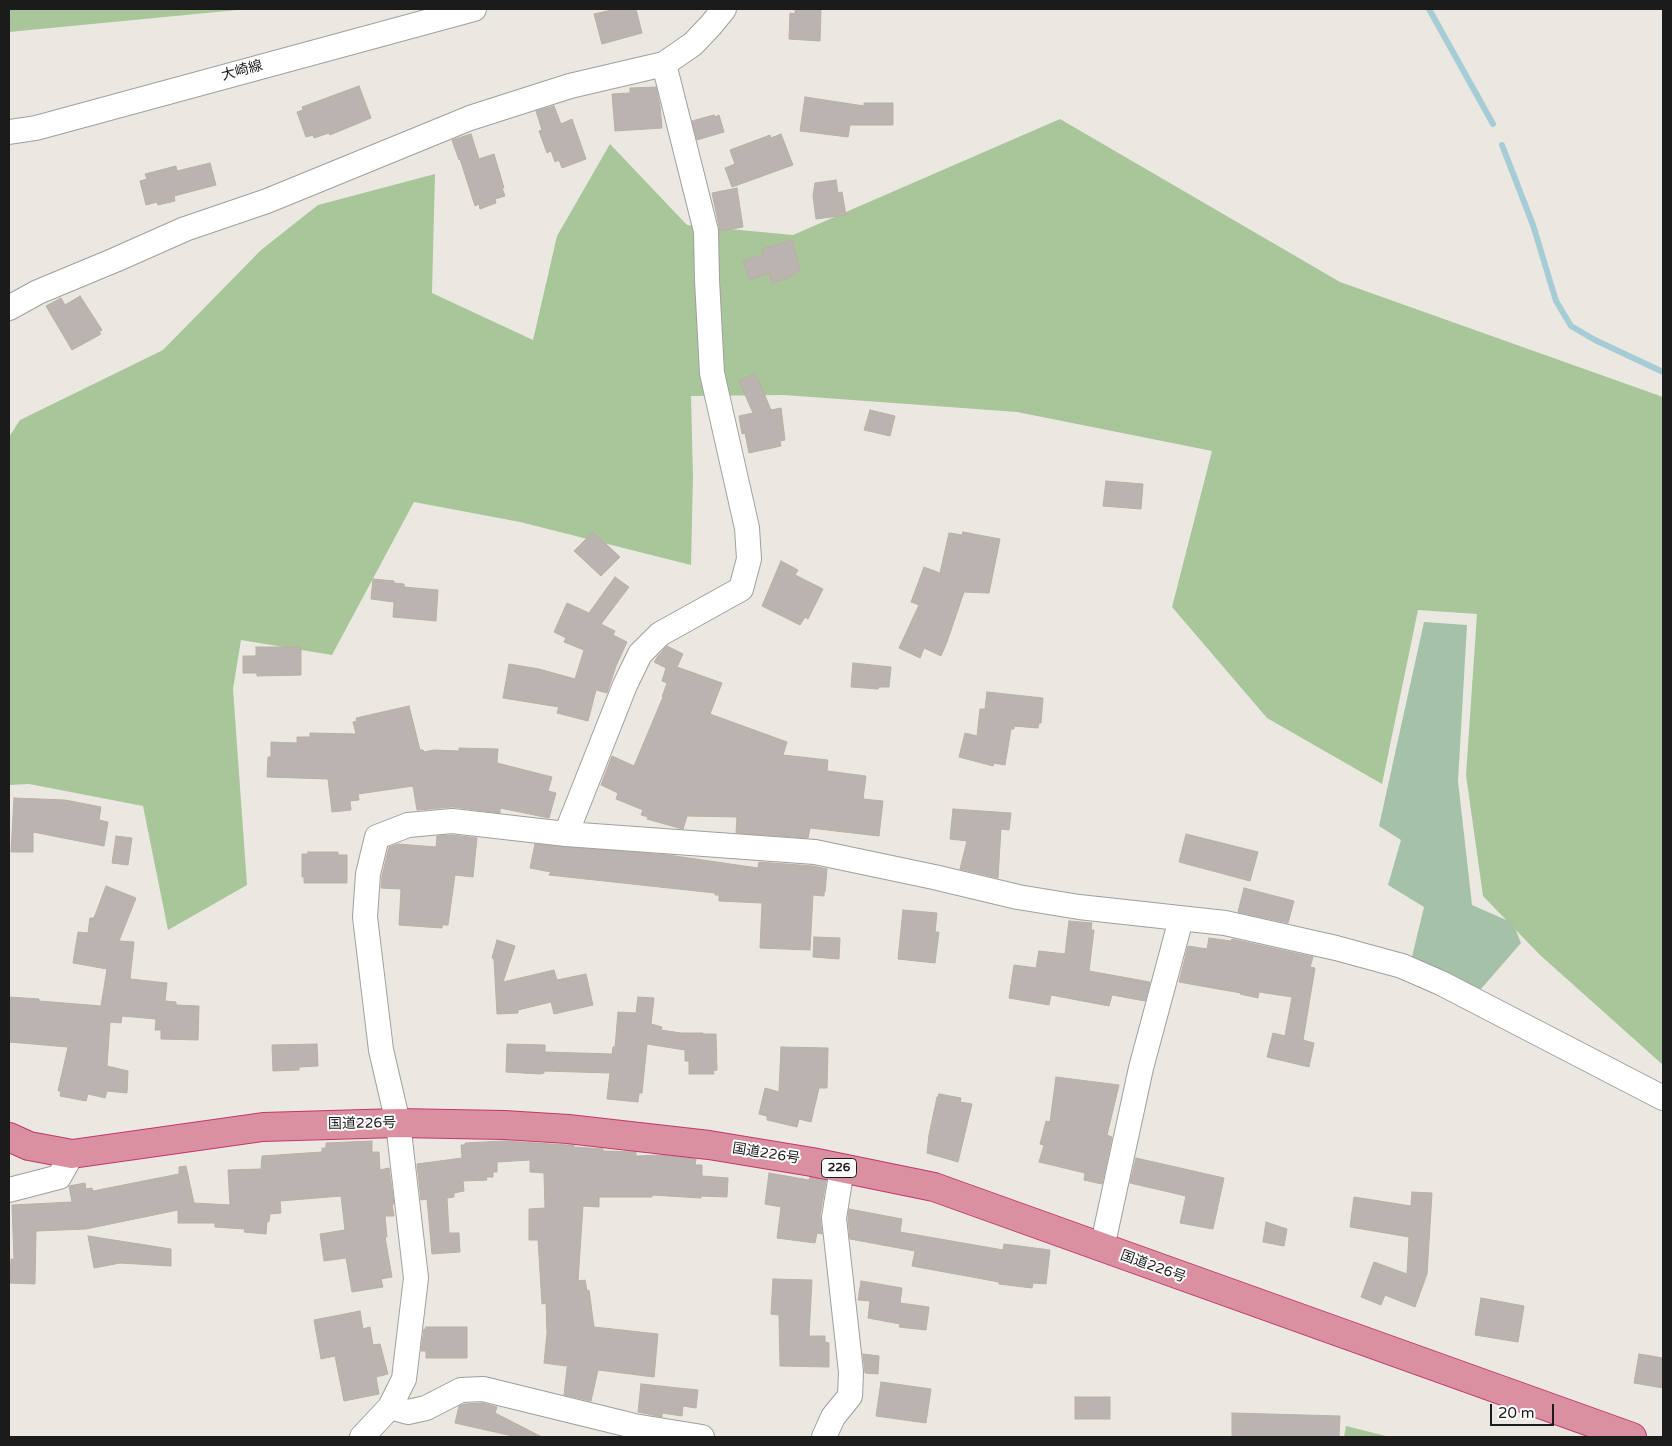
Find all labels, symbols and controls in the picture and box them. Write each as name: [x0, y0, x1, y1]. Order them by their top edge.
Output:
street label: 大崎線: [220, 57, 264, 85]
street label: 国道226号: [328, 1115, 396, 1133]
street label: 国道226号: [731, 1140, 801, 1168]
road number: 226: [822, 1158, 856, 1178]
street label: 国道226号: [1118, 1247, 1188, 1287]
scale bar: [1492, 1394, 1556, 1426]
text: 20 m: [1498, 1404, 1535, 1422]

